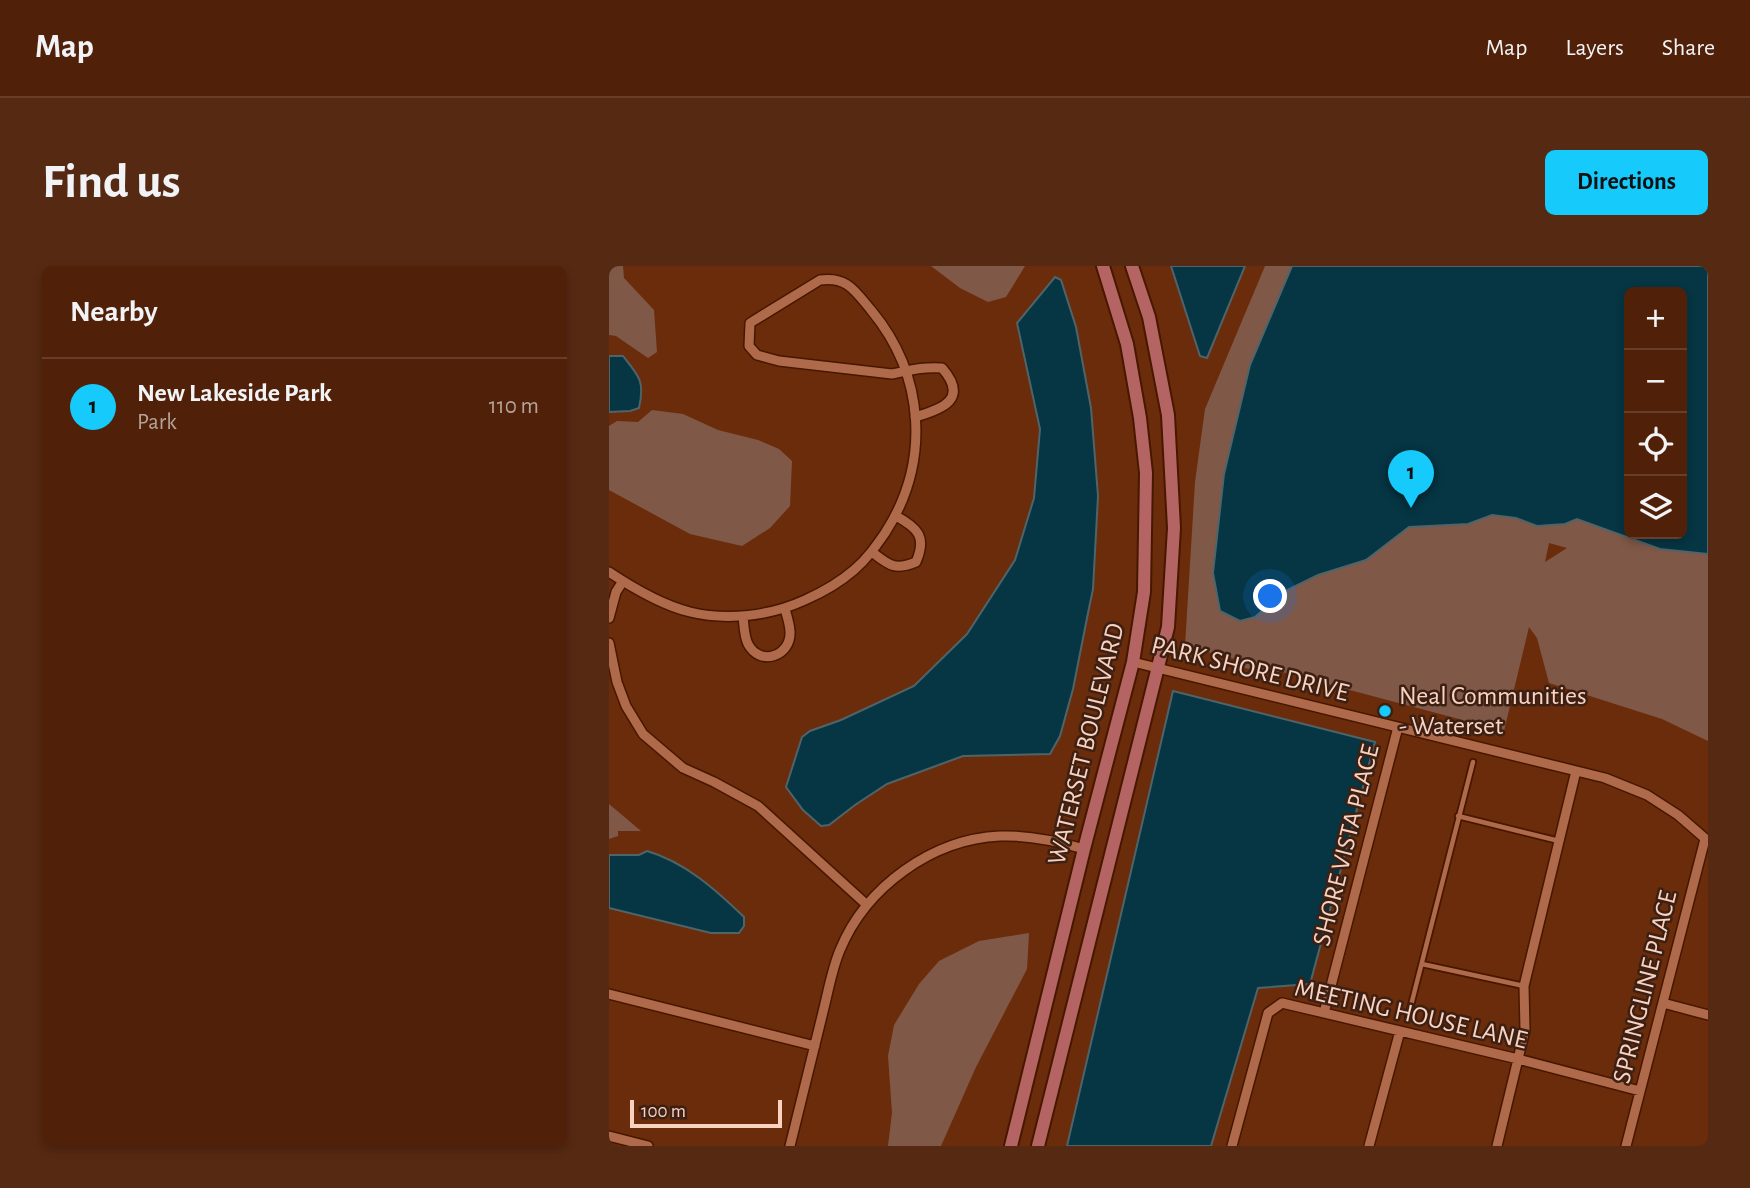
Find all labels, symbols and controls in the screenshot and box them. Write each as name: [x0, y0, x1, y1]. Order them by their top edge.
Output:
text: Map: [35, 31, 94, 64]
text: Map: [1485, 36, 1527, 60]
text: Layers: [1565, 36, 1624, 60]
text: Share: [1662, 36, 1715, 60]
button: Directions: [1545, 150, 1708, 215]
text: Find us: [42, 158, 181, 207]
map controls: [1624, 287, 1687, 539]
button: +: [1624, 287, 1687, 350]
text: Nearby: [70, 297, 158, 327]
button: −: [1624, 350, 1687, 413]
text: New Lakeside Park: [137, 380, 332, 406]
text: 1: [89, 395, 97, 418]
text: 110 m: [489, 395, 539, 418]
text: Park: [137, 411, 177, 434]
button: locate: [1624, 413, 1687, 476]
pin: 1: [1388, 450, 1434, 508]
button: layers: [1624, 476, 1687, 539]
your location: [1253, 579, 1287, 613]
street label: WATERSET BOULEVARD: [1043, 620, 1129, 868]
street label: PARK SHORE DRIVE: [1149, 632, 1351, 706]
place label: Neal Communities - Waterset: [1399, 683, 1587, 739]
marker: Neal Communities - Waterset: [1377, 703, 1393, 719]
street label: SHORE VISTA PLACE: [1308, 742, 1384, 948]
street label: SPRINGLINE PLACE: [1608, 888, 1682, 1086]
street label: MEETING HOUSE LANE: [1292, 975, 1530, 1053]
scale bar: [630, 1097, 782, 1129]
text: 100 m: [641, 1102, 686, 1121]

